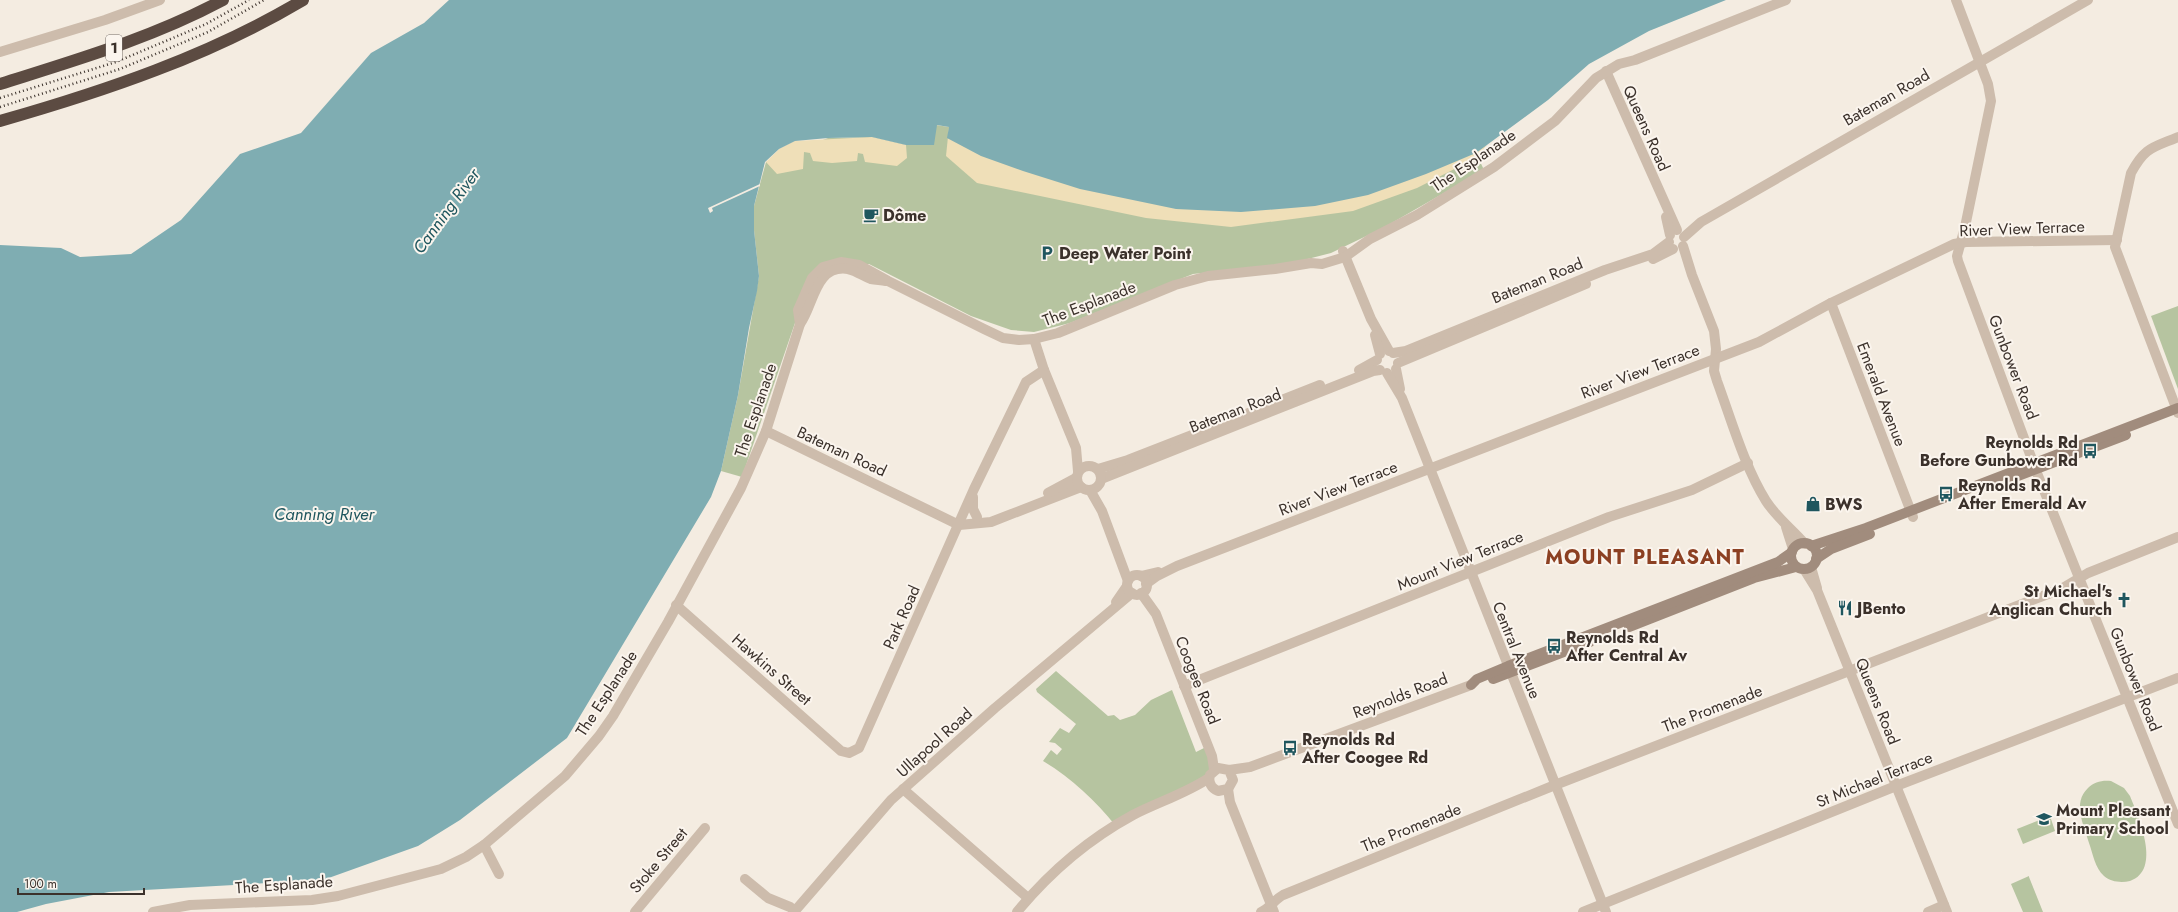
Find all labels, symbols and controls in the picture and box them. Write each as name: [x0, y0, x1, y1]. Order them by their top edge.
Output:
road number: 1: [106, 35, 122, 61]
street label: Bateman Road: [1839, 63, 1934, 132]
street label: Queens Road: [1617, 82, 1676, 175]
street label: The Esplanade: [1426, 123, 1520, 197]
water label: Canning River: [407, 162, 486, 259]
place label: Dôme: [883, 204, 926, 227]
cafe icon: Dôme: [862, 206, 880, 224]
street label: River View Terrace: [1959, 215, 2085, 242]
place label: Deep Water Point: [1059, 242, 1192, 265]
parking icon: Deep Water Point: [1038, 244, 1056, 262]
street label: Bateman Road: [1488, 252, 1586, 309]
street label: The Esplanade: [1039, 275, 1139, 332]
street label: Gunbower Road: [1983, 311, 2044, 423]
street label: River View Terrace: [1577, 338, 1703, 405]
street label: Emerald Avenue: [1851, 339, 1912, 450]
street label: The Esplanade: [729, 360, 782, 460]
street label: Bateman Road: [1186, 382, 1284, 439]
street label: Bateman Road: [793, 421, 890, 482]
place label: Reynolds Rd Before Gunbower Rd: [1920, 431, 2078, 472]
bus stop icon: Reynolds Rd Before Gunbower Rd: [2081, 442, 2099, 460]
street label: River View Terrace: [1275, 455, 1401, 522]
place label: Reynolds Rd After Emerald Av: [1957, 474, 2087, 515]
bus stop icon: Reynolds Rd After Emerald Av: [1937, 485, 1955, 503]
place label: BWS: [1825, 493, 1862, 516]
shop icon: BWS: [1804, 495, 1822, 513]
water label: Canning River: [274, 502, 375, 526]
street label: Mount View Terrace: [1394, 525, 1527, 596]
district label: MOUNT PLEASANT: [1545, 543, 1745, 572]
place label: St Michael's Anglican Church: [1988, 580, 2112, 621]
street label: Park Road: [877, 582, 926, 653]
church icon: St Michael's Anglican Church: [2115, 591, 2133, 609]
place label: JBento: [1854, 597, 1906, 620]
street label: Central Avenue: [1487, 598, 1546, 702]
restaurant icon: JBento: [1836, 599, 1854, 617]
street label: Gunbower Road: [2104, 624, 2167, 735]
place label: Reynolds Rd After Central Av: [1565, 626, 1688, 667]
street label: Hawkins Street: [727, 628, 817, 711]
street label: Coogee Road: [1169, 633, 1226, 728]
bus stop icon: Reynolds Rd After Central Av: [1545, 637, 1563, 655]
street label: The Esplanade: [570, 646, 643, 741]
street label: Queens Road: [1850, 654, 1905, 748]
street label: Reynolds Road: [1350, 667, 1451, 724]
street label: The Promenade: [1659, 679, 1766, 738]
street label: Ullapool Road: [891, 702, 977, 783]
place label: Reynolds Rd After Coogee Rd: [1301, 728, 1428, 769]
bus stop icon: Reynolds Rd After Coogee Rd: [1281, 739, 1299, 757]
street label: St Michael Terrace: [1813, 746, 1936, 813]
street label: The Promenade: [1358, 797, 1464, 858]
place label: Mount Pleasant Primary School: [2056, 799, 2171, 840]
school or university icon: Mount Pleasant Primary School: [2035, 810, 2053, 828]
street label: Stoke Street: [624, 822, 693, 898]
scale bar: [18, 870, 144, 896]
street label: The Esplanade: [234, 870, 334, 899]
text: 100 m: [24, 875, 57, 893]

